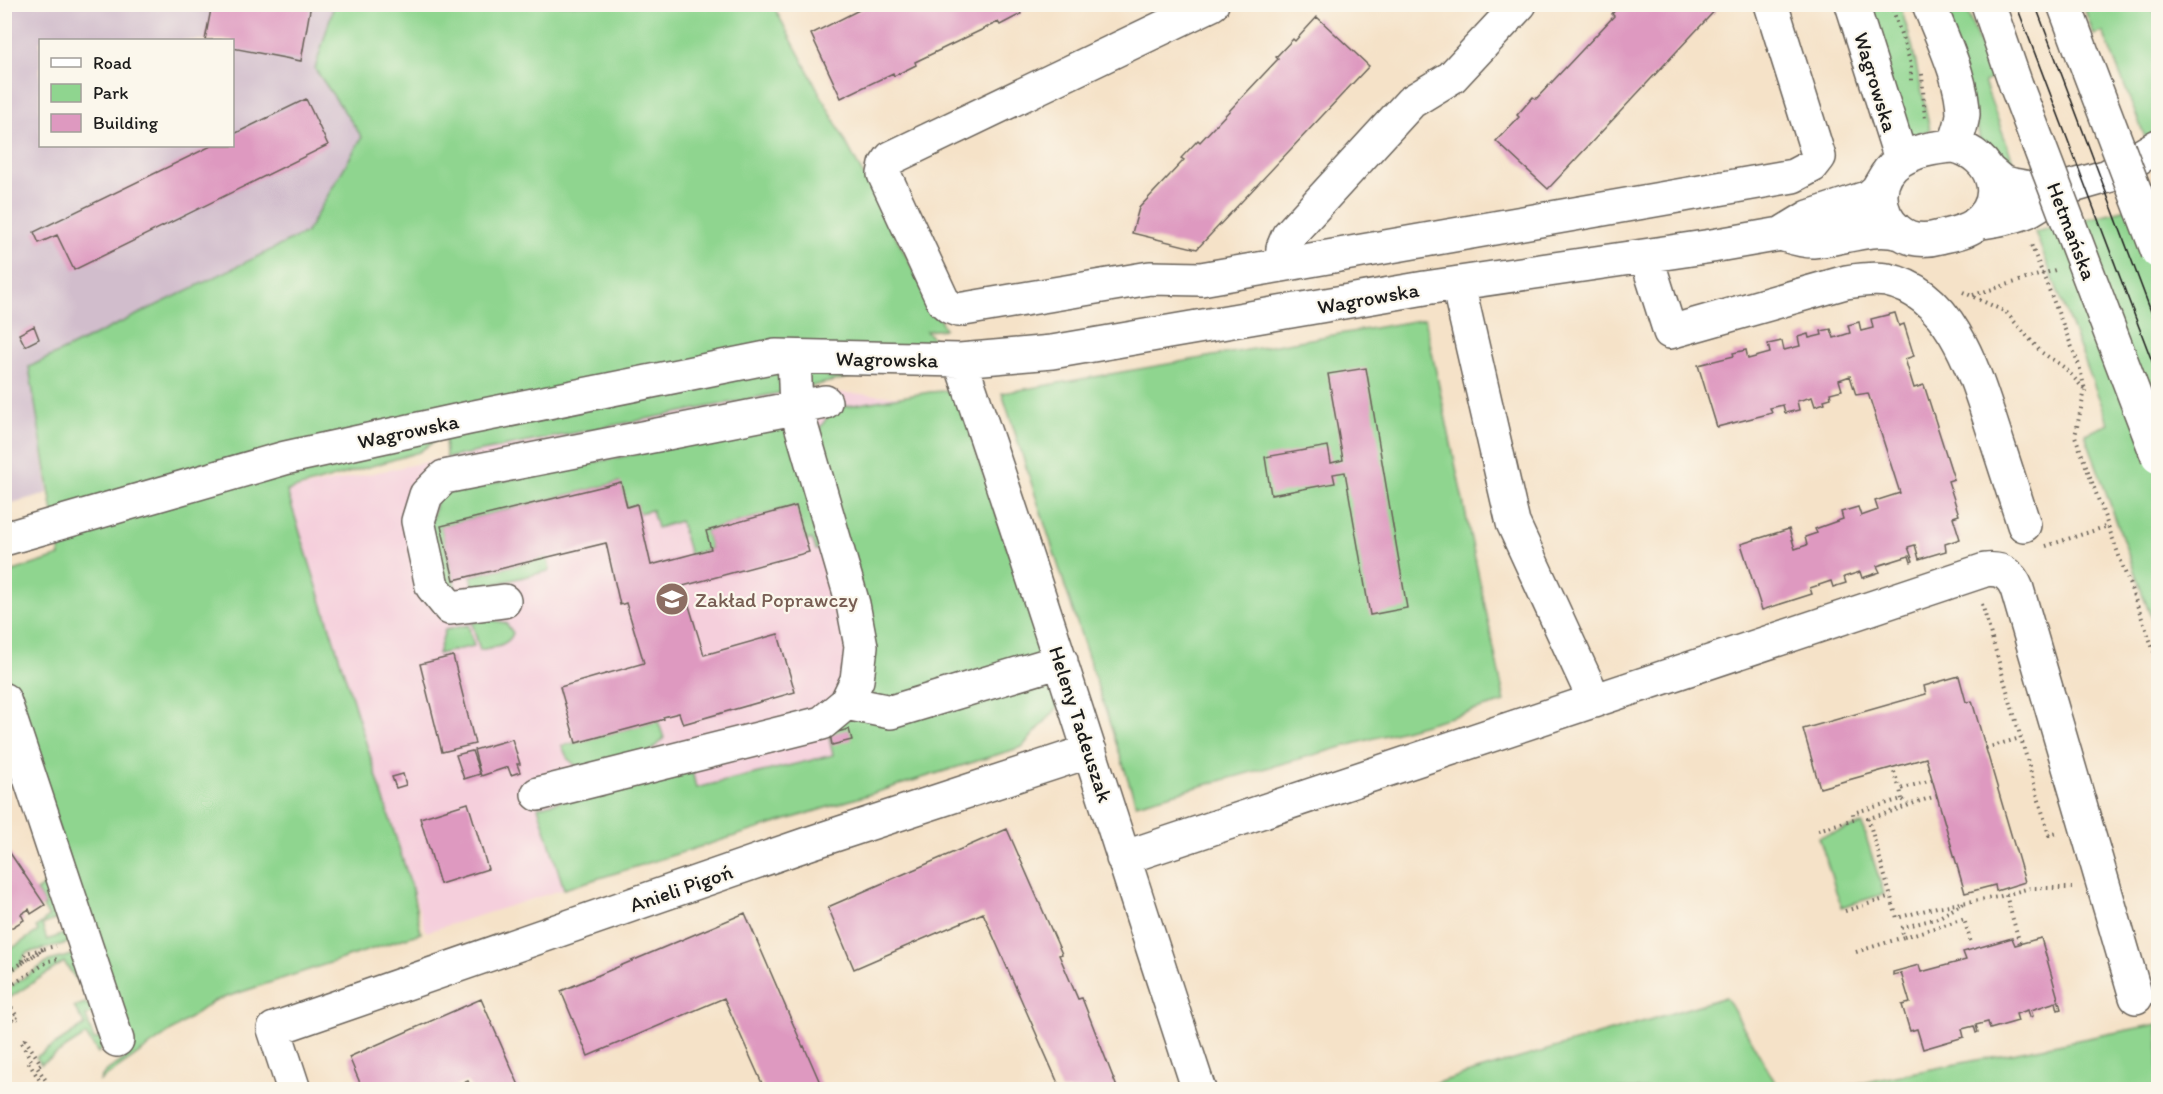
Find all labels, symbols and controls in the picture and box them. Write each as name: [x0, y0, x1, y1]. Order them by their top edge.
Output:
street label: Wagrowska: [1849, 29, 1903, 135]
legend: [39, 39, 234, 147]
text: Road: [93, 52, 132, 74]
text: Park: [93, 82, 128, 104]
text: Building: [93, 112, 159, 134]
street label: Hetmańska: [2042, 179, 2102, 284]
street label: Wagrowska: [1315, 277, 1421, 319]
street label: Wagrowska: [835, 346, 939, 372]
street label: Wagrowska: [355, 408, 461, 454]
school or university icon: Zakład Poprawczy: [654, 581, 690, 617]
place label: Zakład Poprawczy: [695, 587, 858, 612]
street label: Heleny Tadeuszak: [1044, 643, 1118, 805]
street label: Anieli Pigoń: [626, 859, 736, 917]

